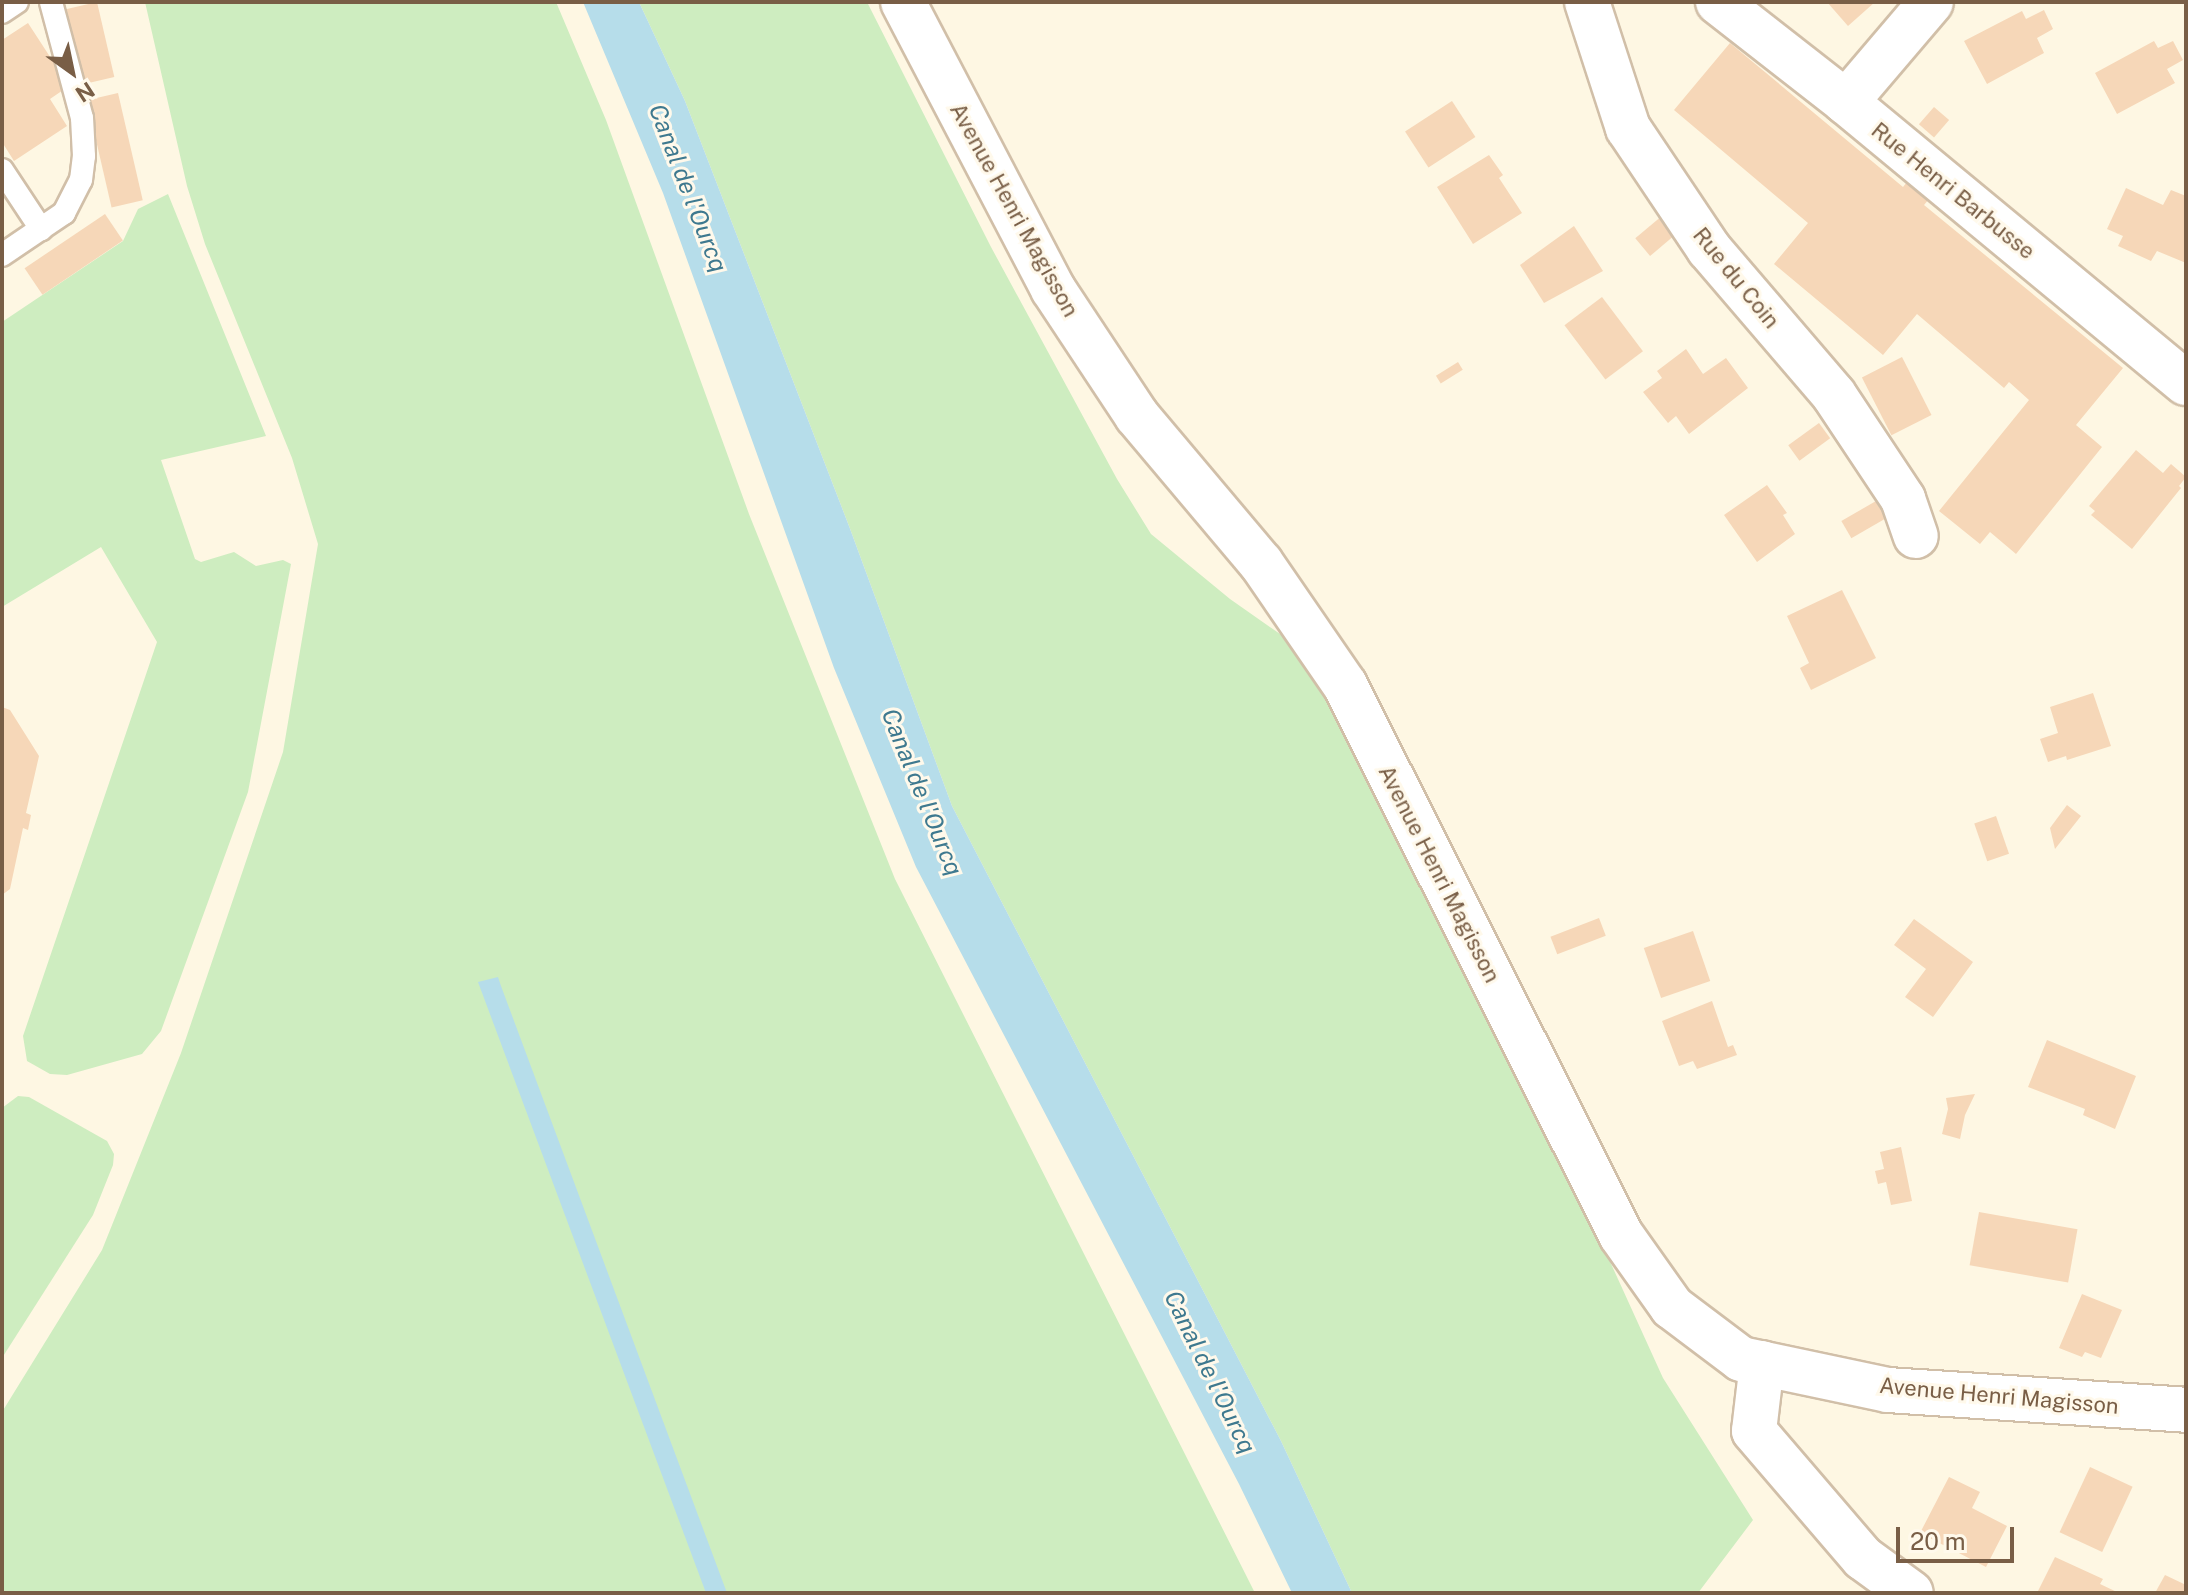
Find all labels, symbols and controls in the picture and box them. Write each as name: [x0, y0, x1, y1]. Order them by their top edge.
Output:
north arrow: [32, 32, 112, 112]
text: N: [71, 77, 99, 108]
street label: Avenue Henri Magisson: [944, 99, 1084, 321]
water label: Canal de l'Ourcq: [643, 100, 733, 276]
street label: Rue Henri Barbusse: [1866, 117, 2040, 265]
street label: Rue du Coin: [1687, 222, 1785, 334]
water label: Canal de l'Ourcq: [875, 704, 969, 880]
street label: Avenue Henri Magisson: [1373, 761, 1505, 987]
water label: Canal de l'Ourcq: [1158, 1286, 1262, 1458]
street label: Avenue Henri Magisson: [1878, 1372, 2120, 1420]
scale bar: [1900, 1511, 2018, 1561]
text: 20 m: [1910, 1527, 1966, 1555]

